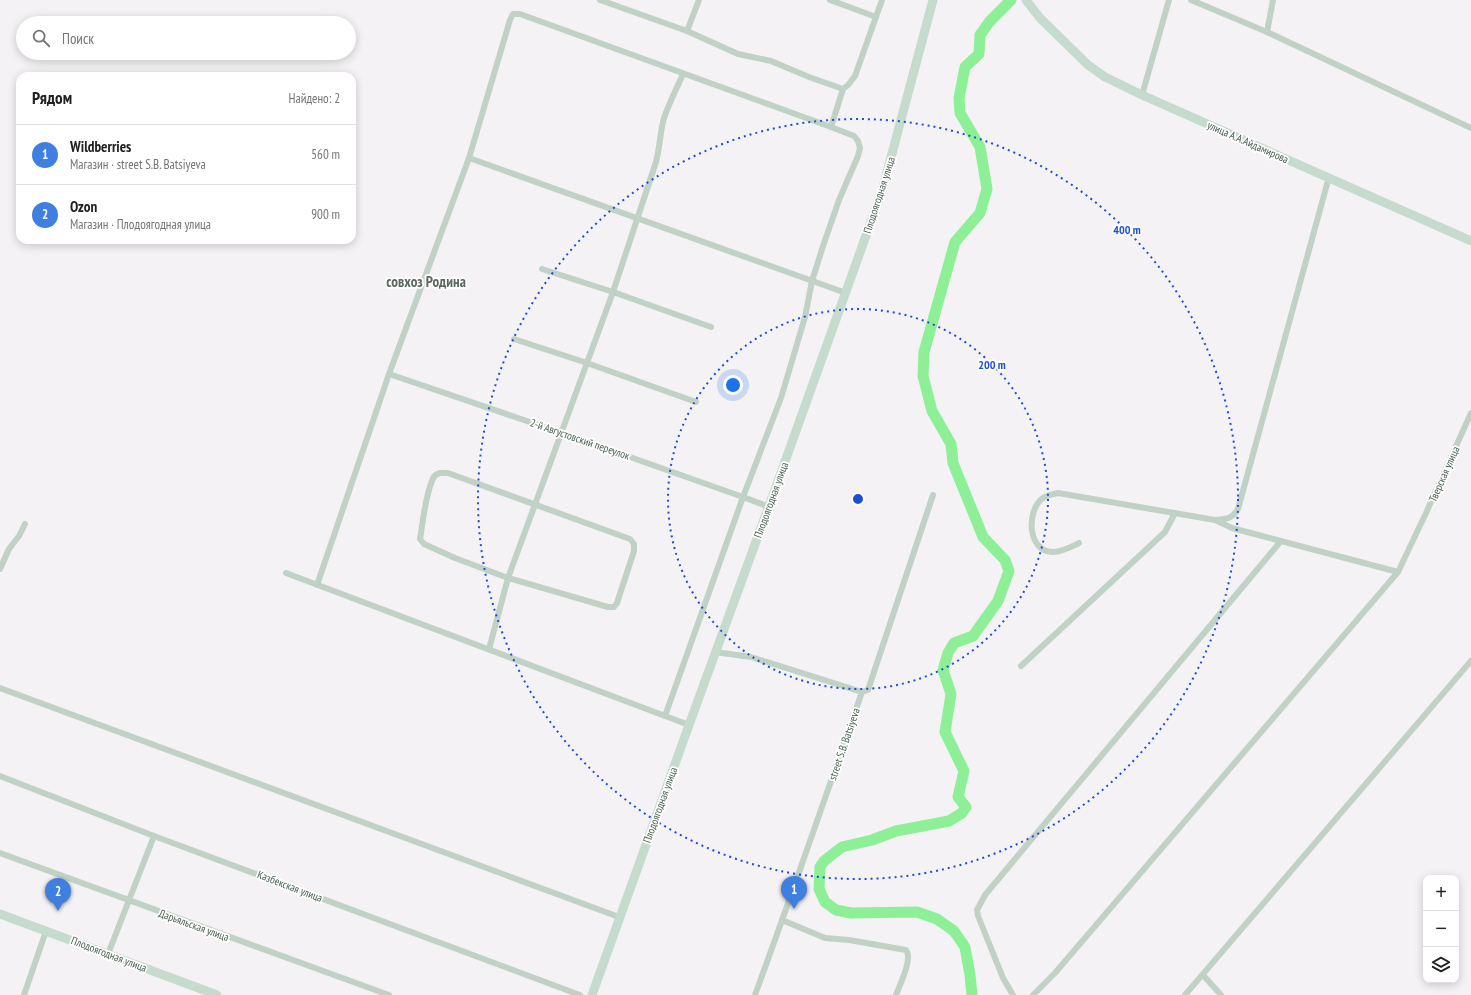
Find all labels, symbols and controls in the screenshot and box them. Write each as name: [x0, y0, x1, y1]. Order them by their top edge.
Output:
search box: [16, 16, 356, 60]
icon: search: [30, 27, 52, 49]
text: Поиск: [62, 29, 94, 48]
text: Рядом: [32, 87, 72, 109]
text: Найдено: 2: [289, 90, 340, 107]
street label: улица А.А.Айдамирова: [1205, 118, 1291, 166]
text: Wildberries: [70, 137, 131, 156]
text: 1: [42, 146, 48, 163]
text: 560 m: [311, 146, 340, 163]
street label: Плодоягодная улица: [860, 155, 898, 235]
text: Магазин · street S.B. Batsiyeva: [70, 156, 206, 173]
text: Ozon: [70, 197, 97, 216]
text: 2: [42, 206, 48, 223]
text: 900 m: [311, 206, 340, 223]
text: Магазин · Плодоягодная улица: [70, 216, 211, 233]
text: 400 m: [1113, 222, 1141, 237]
district label: совхоз Родина: [386, 272, 466, 291]
text: 200 m: [978, 357, 1006, 372]
your location: [723, 375, 743, 395]
street label: 2-й Августовский переулок: [528, 415, 632, 463]
street label: Тверская улица: [1426, 444, 1462, 504]
street label: Плодоягодная улица: [751, 460, 791, 540]
centre of rings: [851, 492, 865, 506]
street label: street S.B. Batsiyeva: [825, 706, 863, 782]
street label: Плодоягодная улица: [640, 765, 680, 845]
street label: Казбекская улица: [255, 867, 325, 905]
map controls: [1423, 875, 1459, 983]
button: +: [1423, 875, 1459, 911]
pin: 1: [781, 876, 807, 909]
pin: 2: [45, 878, 71, 911]
street label: Дарьяльская улица: [157, 906, 231, 944]
button: −: [1423, 911, 1459, 947]
street label: Плодоягодная улица: [69, 933, 149, 975]
button: layers: [1423, 947, 1459, 983]

